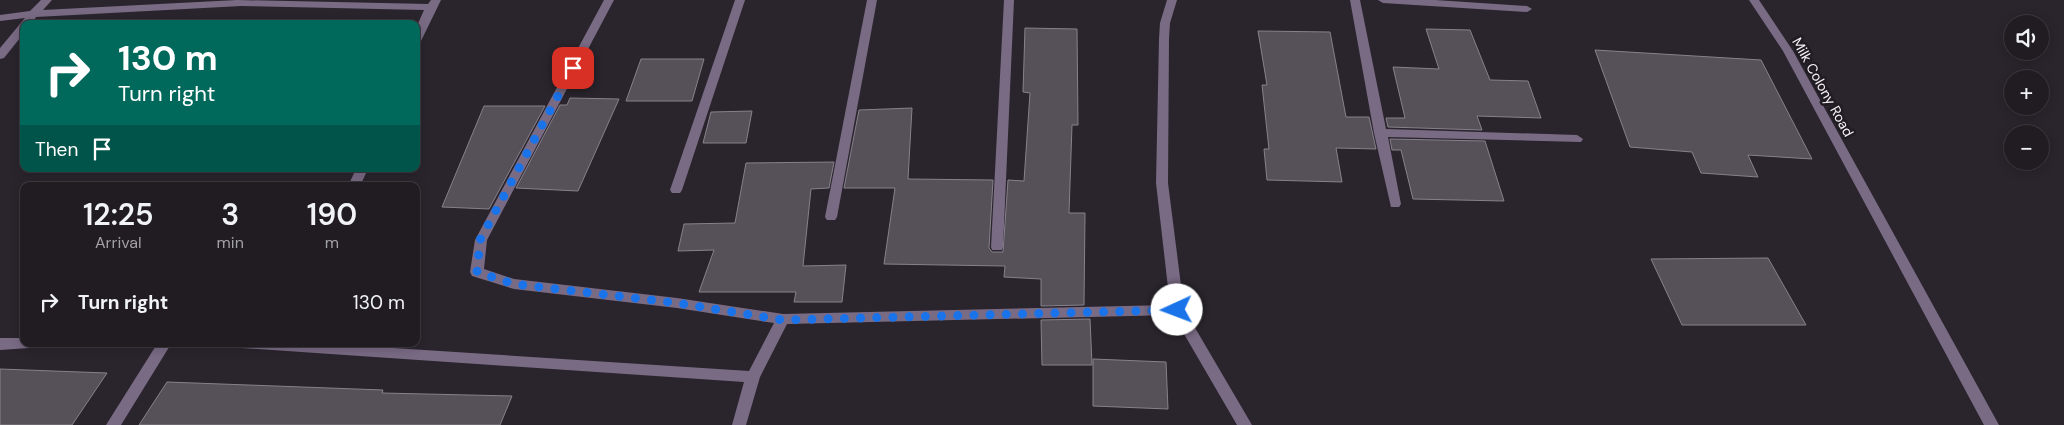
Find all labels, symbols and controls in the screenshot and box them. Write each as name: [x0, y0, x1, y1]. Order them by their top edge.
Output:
map controls: [2004, 15, 2049, 170]
button: sound: [2004, 15, 2049, 60]
street label: Milk Colony Road: [1788, 34, 1858, 140]
text: 130 m: [118, 35, 218, 81]
icon: right: [35, 40, 100, 105]
pin: [552, 47, 594, 89]
icon: arrive: [559, 54, 587, 82]
button: +: [2004, 70, 2049, 115]
text: Turn right: [118, 79, 215, 108]
button: −: [2004, 125, 2049, 170]
icon: arrive: [88, 135, 116, 163]
text: Then: [35, 137, 78, 162]
text: 12:25: [83, 195, 154, 234]
text: 3: [221, 195, 239, 234]
text: 190: [307, 195, 357, 234]
text: Arrival: [95, 232, 142, 253]
text: min: [217, 232, 244, 253]
text: m: [325, 232, 339, 253]
position arrow: [1150, 283, 1202, 335]
icon: right: [35, 288, 63, 316]
text: Turn right: [78, 290, 168, 315]
text: 130 m: [353, 290, 405, 315]

